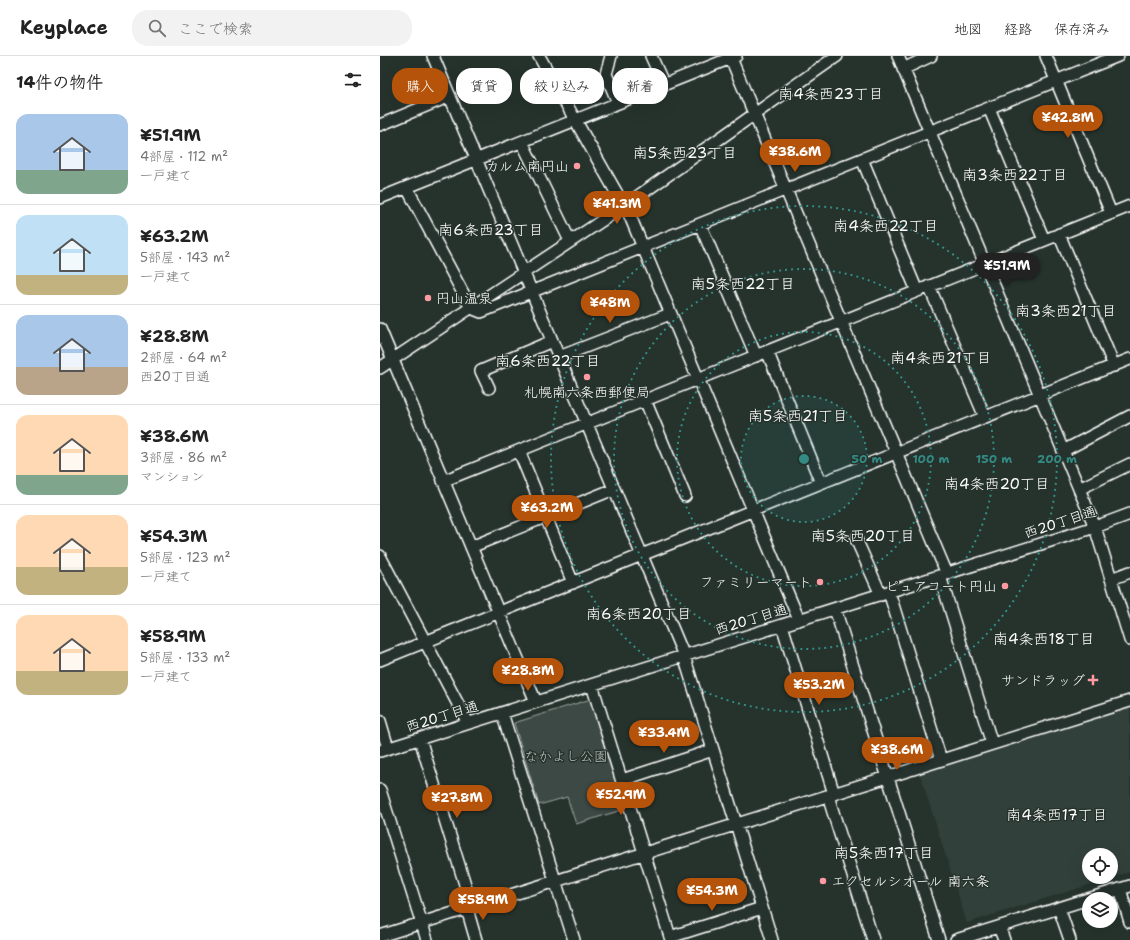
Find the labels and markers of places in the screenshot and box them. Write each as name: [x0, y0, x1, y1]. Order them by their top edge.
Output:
pin: ¥42.8M: [1035, 105, 1101, 139]
pin: ¥38.6M: [762, 139, 828, 173]
place label: カルム南円山: [486, 157, 569, 175]
marker: カルム南円山: [572, 161, 582, 171]
pin: ¥41.3M: [584, 191, 650, 225]
pin: ¥51.9M: [974, 253, 1040, 287]
place label: 円山温泉: [436, 289, 492, 307]
pin: ¥48M: [586, 290, 634, 324]
marker: 円山温泉: [423, 293, 433, 303]
marker: 札幌南六条西郵便局: [582, 372, 592, 382]
place label: 札幌南六条西郵便局: [524, 383, 650, 401]
centre of rings: [797, 452, 811, 466]
pin: ¥63.2M: [514, 495, 580, 529]
place label: ファミリーマート: [700, 573, 812, 591]
marker: ファミリーマート: [815, 577, 825, 587]
place label: ピュアコート円山: [885, 577, 997, 595]
marker: ピュアコート円山: [1000, 581, 1010, 591]
pin: ¥28.8M: [495, 658, 561, 692]
place label: サンドラッグ: [1001, 671, 1085, 689]
pin: ¥53.2M: [786, 672, 852, 706]
marker: サンドラッグ: [1088, 675, 1098, 685]
pin: ¥33.4M: [631, 720, 697, 754]
pin: ¥38.6M: [864, 737, 930, 771]
pin: ¥52.9M: [588, 782, 654, 816]
pin: ¥27.8M: [424, 785, 490, 819]
place label: エクセルシオール 南六条: [831, 872, 990, 890]
marker: エクセルシオール 南六条: [818, 876, 828, 886]
pin: ¥54.3M: [679, 878, 745, 912]
pin: ¥58.9M: [450, 887, 516, 921]

